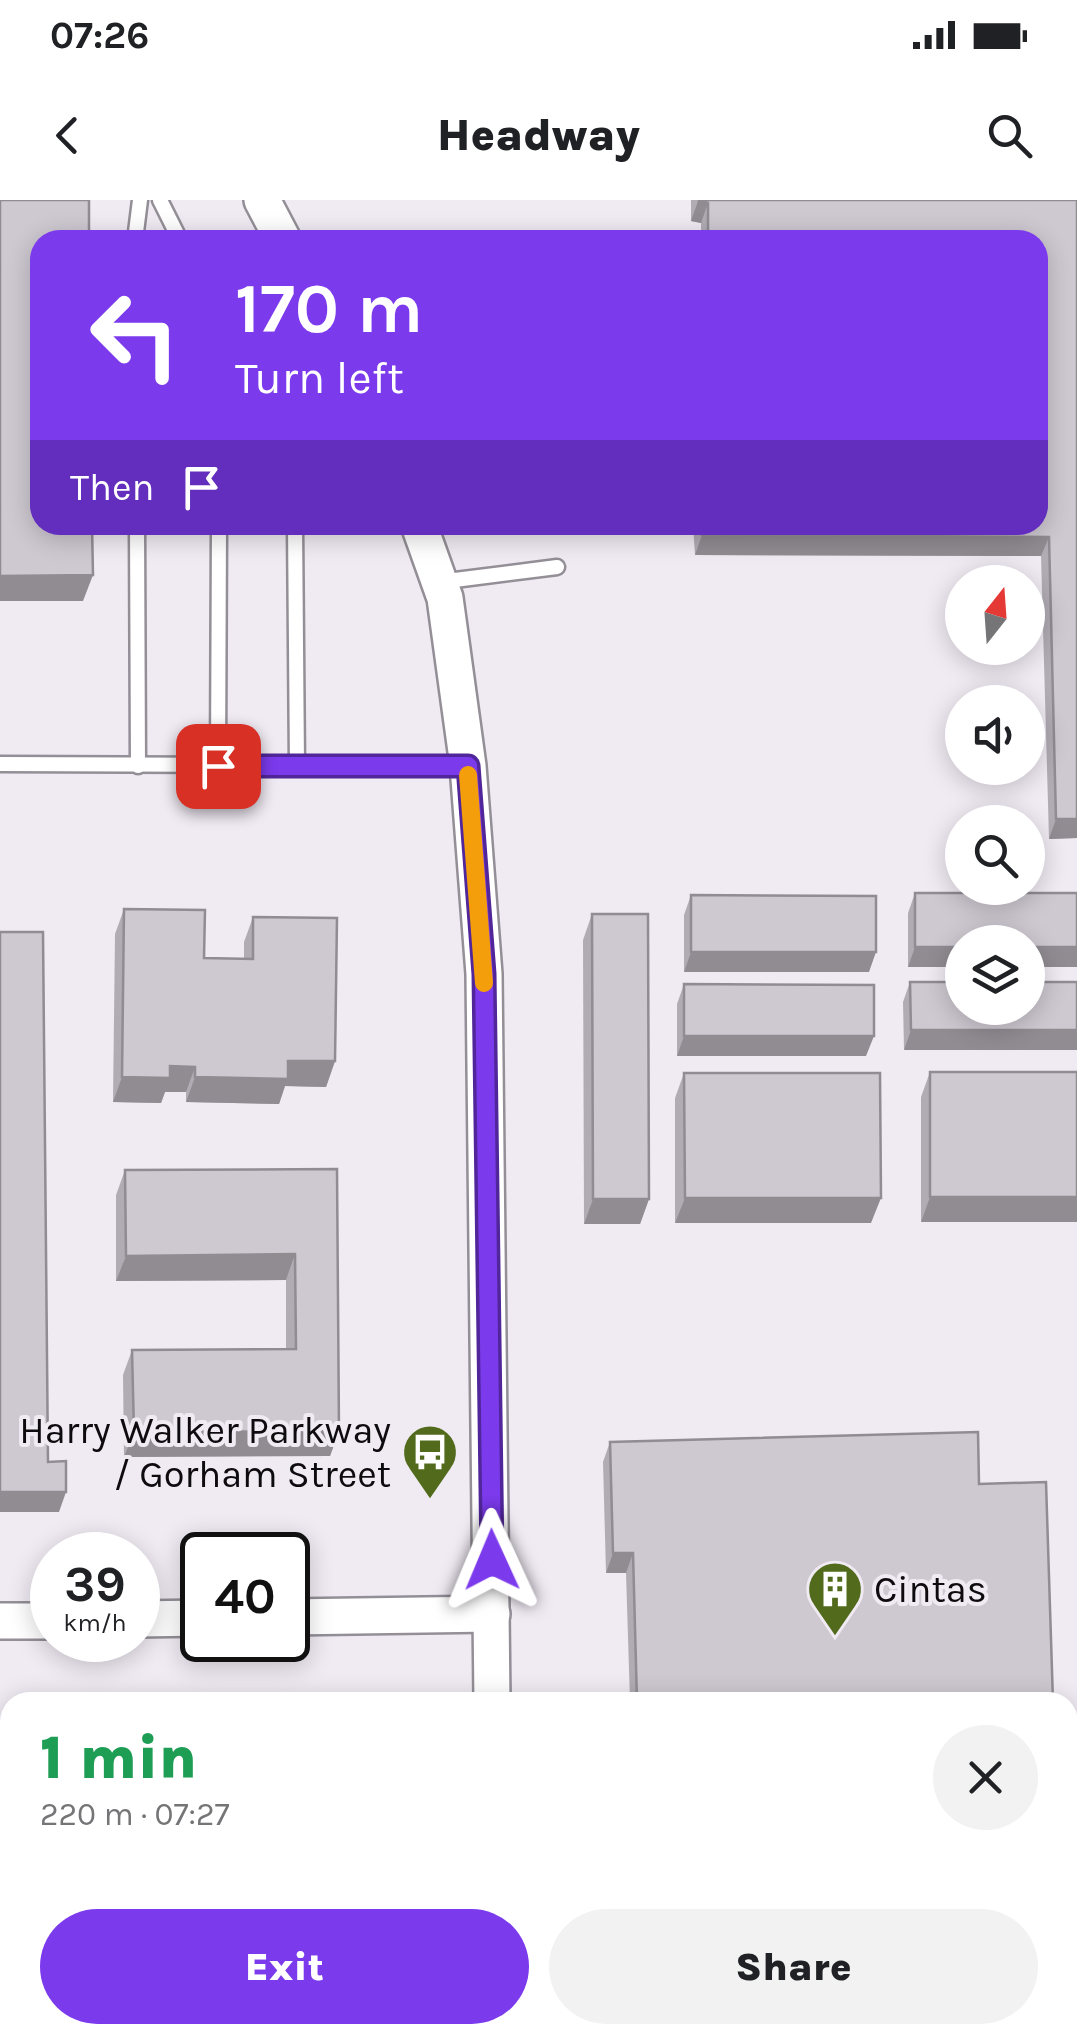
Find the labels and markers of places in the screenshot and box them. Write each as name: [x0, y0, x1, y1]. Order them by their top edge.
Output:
pin: [176, 724, 261, 809]
place label: Harry Walker Parkway / Gorham Street: [19, 1408, 391, 1497]
bus stop icon: Harry Walker Parkway / Gorham Street: [400, 1422, 460, 1501]
building icon: Cintas: [805, 1559, 865, 1638]
place label: Cintas: [874, 1567, 987, 1612]

